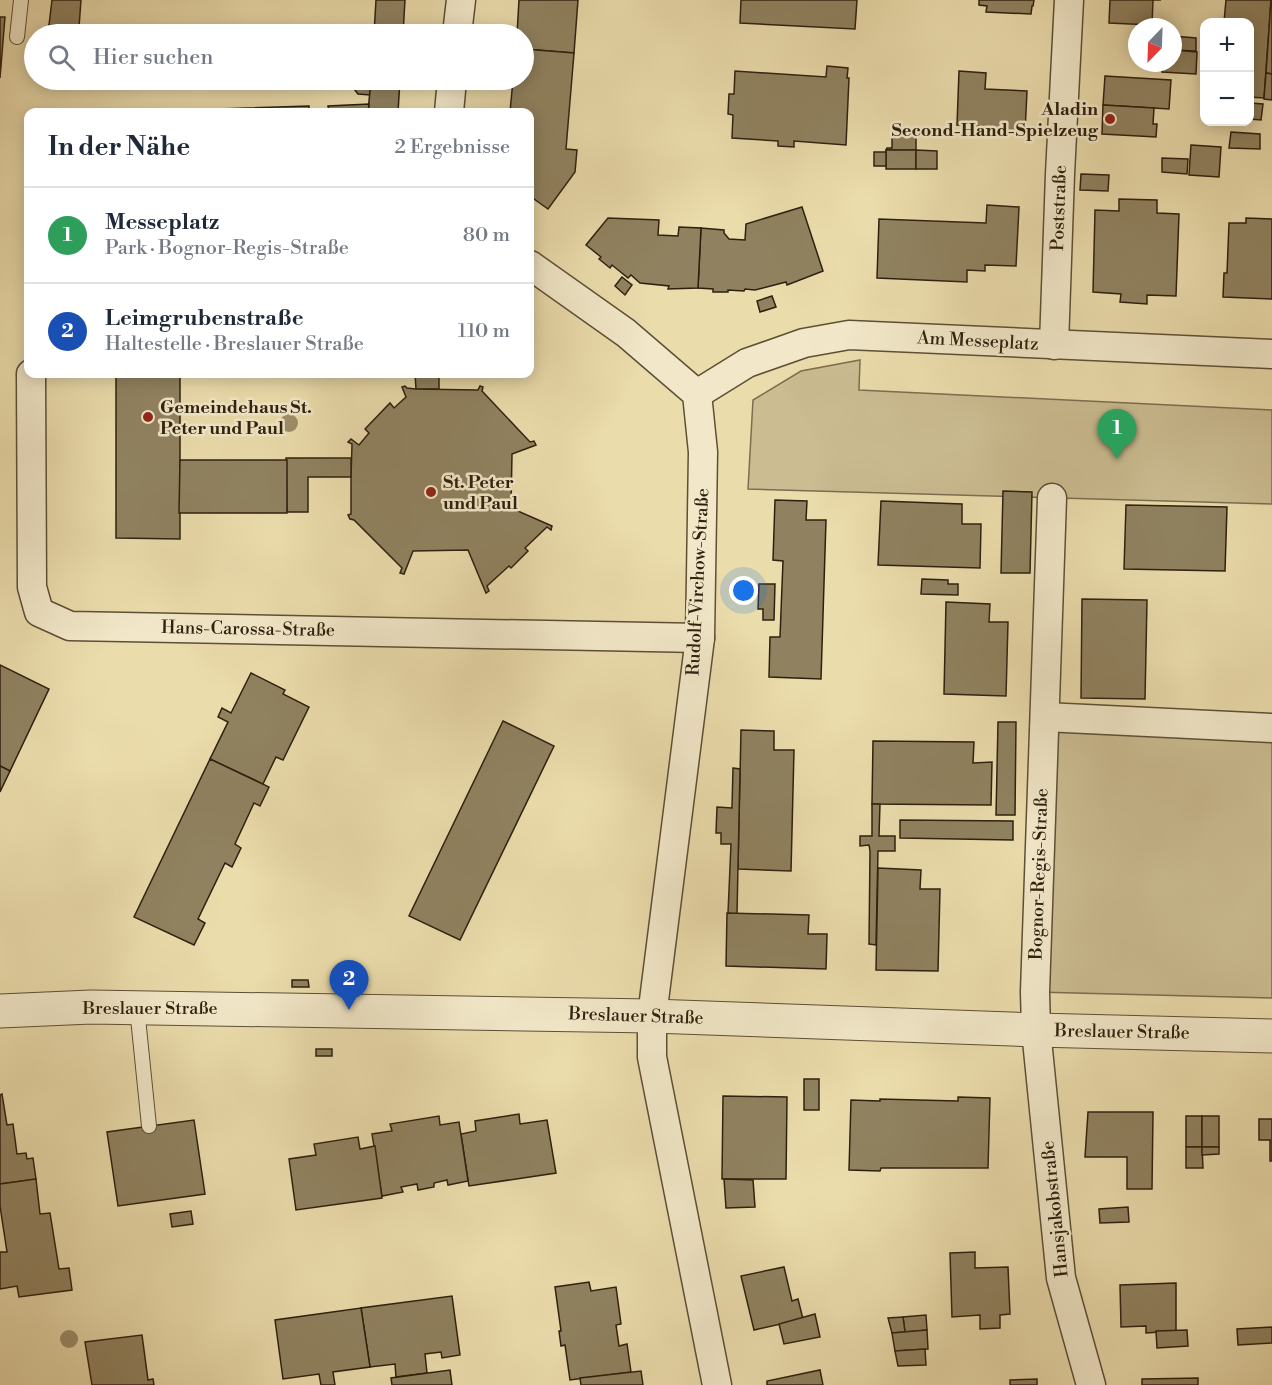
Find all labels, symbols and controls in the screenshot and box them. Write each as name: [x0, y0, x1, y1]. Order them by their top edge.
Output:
north arrow: [1128, 18, 1182, 72]
map controls: [1200, 18, 1254, 126]
button: +: [1200, 18, 1254, 72]
search box: [24, 24, 534, 90]
icon: search: [45, 41, 78, 74]
text: Hier suchen: [93, 44, 213, 71]
button: −: [1200, 72, 1254, 126]
place label: Aladin Second-Hand-Spielzeug: [891, 98, 1099, 142]
marker: Aladin Second-Hand-Spielzeug: [1103, 112, 1117, 126]
text: In der Nähe: [48, 131, 190, 163]
text: 2 Ergebnisse: [394, 135, 510, 160]
street label: Poststraße: [1046, 165, 1072, 251]
text: Messeplatz: [105, 209, 219, 236]
text: 1: [63, 223, 72, 248]
text: 80 m: [463, 223, 510, 248]
text: Park · Bognor-Regis-Straße: [105, 236, 349, 261]
text: Leimgrubenstraße: [105, 305, 303, 332]
text: 2: [61, 319, 74, 344]
text: 110 m: [458, 319, 510, 344]
street label: Am Messeplatz: [916, 326, 1039, 356]
text: Haltestelle · Breslauer Straße: [105, 332, 364, 357]
place label: Gemeindehaus St. Peter und Paul: [160, 396, 312, 440]
marker: Gemeindehaus St. Peter und Paul: [141, 410, 155, 424]
pin: 1: [1098, 410, 1136, 459]
place label: St. Peter und Paul: [443, 471, 518, 515]
marker: St. Peter und Paul: [424, 485, 438, 499]
street label: Rudolf-Virchow-Straße: [682, 487, 714, 677]
your location: [729, 576, 758, 605]
street label: Hans-Carossa-Straße: [161, 616, 335, 642]
street label: Bognor-Regis-Straße: [1024, 788, 1053, 961]
pin: 2: [330, 960, 368, 1010]
street label: Breslauer Straße: [81, 997, 218, 1020]
street label: Breslauer Straße: [567, 1002, 704, 1030]
street label: Breslauer Straße: [1053, 1019, 1190, 1045]
street label: Hansjakobstraße: [1036, 1140, 1074, 1278]

